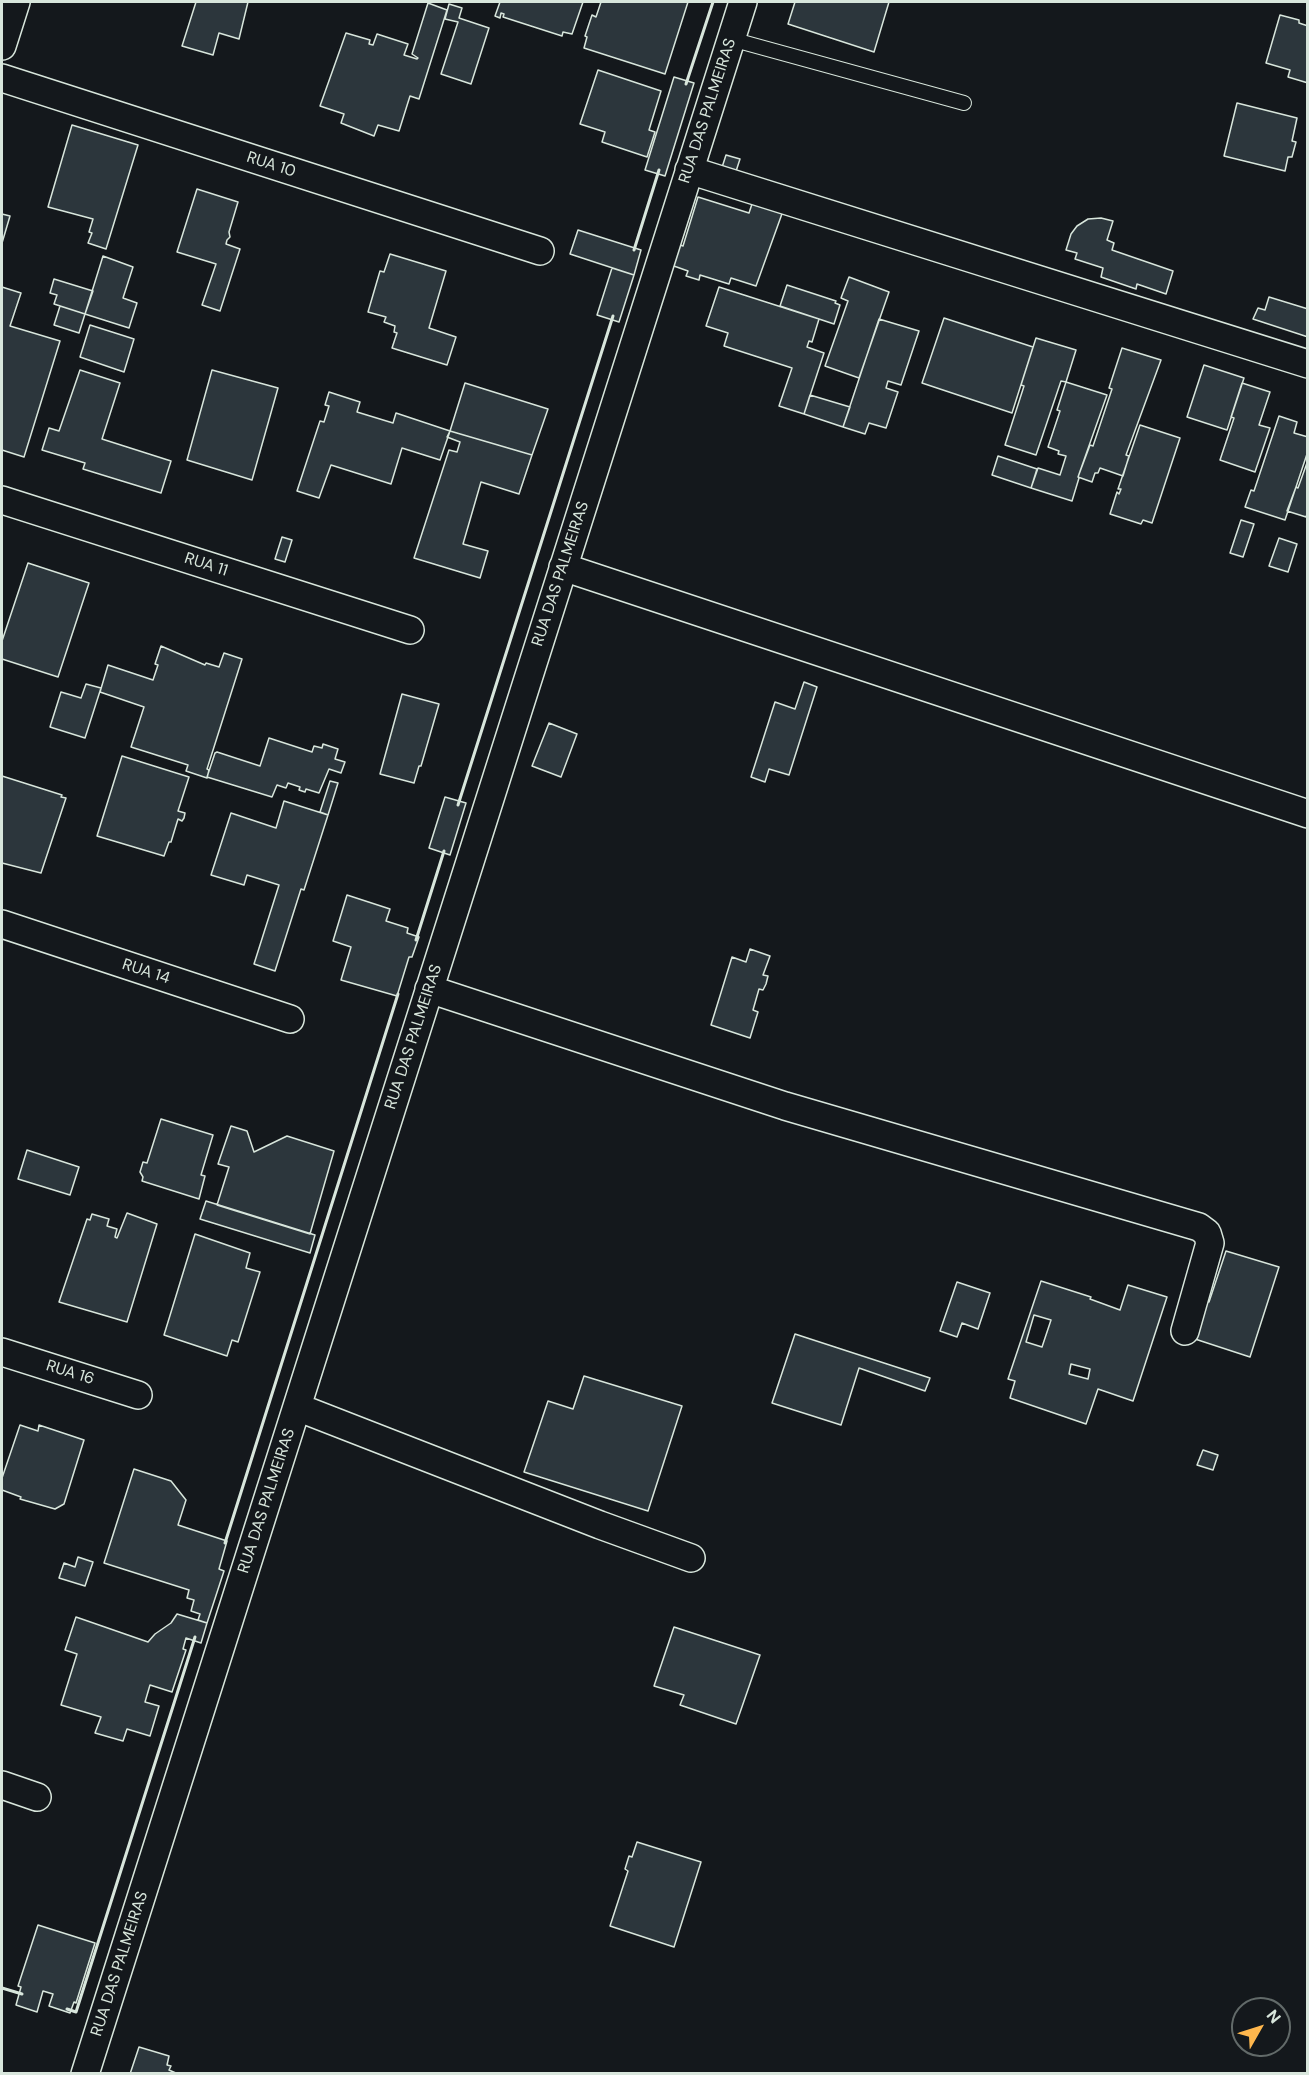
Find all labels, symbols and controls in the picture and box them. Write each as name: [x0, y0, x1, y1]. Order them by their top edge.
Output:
street label: RUA DAS PALMEIRAS: [675, 36, 741, 186]
street label: RUA 10: [244, 148, 298, 182]
street label: RUA DAS PALMEIRAS: [528, 499, 594, 649]
street label: RUA 11: [182, 549, 230, 581]
street label: RUA 14: [120, 955, 172, 989]
street label: RUA DAS PALMEIRAS: [381, 962, 447, 1112]
street label: RUA 16: [44, 1357, 96, 1389]
street label: RUA DAS PALMEIRAS: [234, 1426, 300, 1576]
street label: RUA DAS PALMEIRAS: [87, 1889, 153, 2039]
north arrow: [1231, 1997, 1291, 2057]
text: N: [1262, 2005, 1286, 2028]

